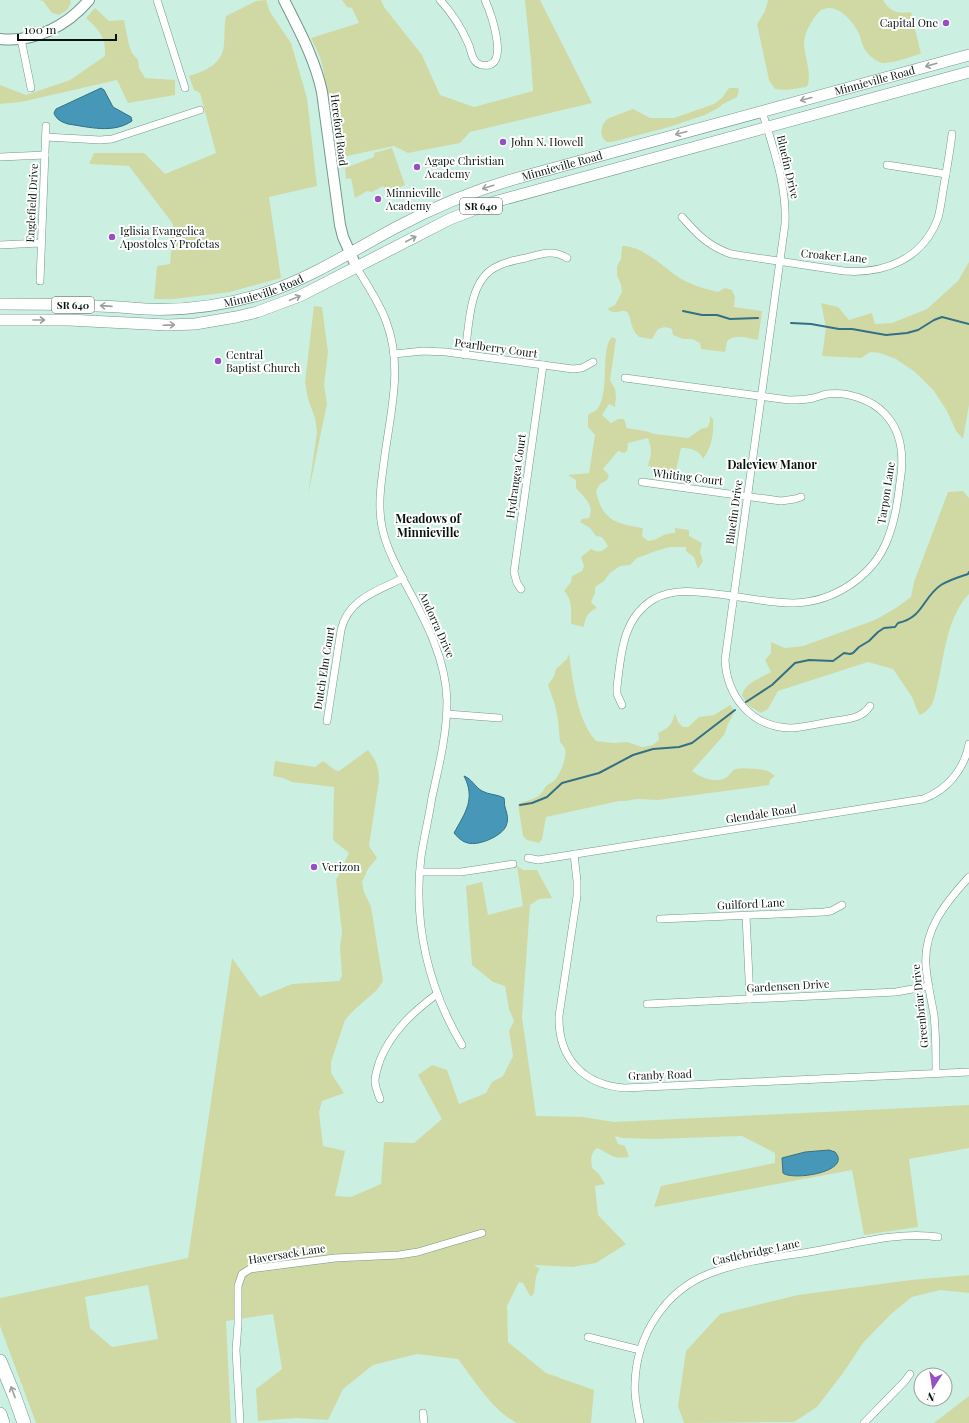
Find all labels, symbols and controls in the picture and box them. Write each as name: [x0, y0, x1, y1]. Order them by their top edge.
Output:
place label: Capital One: [880, 15, 938, 30]
scale bar: [18, 16, 116, 42]
marker: Capital One: [941, 18, 951, 28]
text: 100 m: [24, 21, 57, 37]
street label: Minnieville Road: [832, 62, 917, 98]
one-way arrow: [925, 62, 938, 69]
street label: Hereford Road: [328, 93, 351, 167]
one-way arrow: [800, 96, 813, 103]
one-way arrow: [674, 130, 687, 138]
place label: John N. Howell: [510, 134, 584, 149]
street label: Bluefin Drive: [774, 134, 803, 201]
marker: John N. Howell: [498, 137, 508, 147]
street label: Minnieville Road: [520, 147, 604, 184]
place label: Agape Christian Academy: [424, 153, 504, 181]
marker: Agape Christian Academy: [412, 162, 422, 172]
street label: Englefield Drive: [22, 163, 41, 243]
one-way arrow: [482, 184, 494, 192]
place label: Minnieville Academy: [385, 185, 441, 213]
marker: Minnieville Academy: [373, 194, 383, 204]
road number: SR 640: [460, 198, 502, 214]
place label: Iglisia Evangelica Apostoles Y Profetas: [119, 223, 219, 251]
marker: Iglisia Evangelica Apostoles Y Profetas: [107, 232, 117, 242]
one-way arrow: [405, 234, 417, 242]
street label: Croaker Lane: [800, 245, 868, 266]
street label: Minnieville Road: [222, 270, 306, 310]
one-way arrow: [289, 294, 301, 301]
road number: SR 640: [52, 297, 94, 313]
one-way arrow: [100, 303, 113, 310]
one-way arrow: [32, 316, 45, 324]
one-way arrow: [162, 321, 175, 329]
street label: Pearlberry Court: [454, 334, 539, 361]
place label: Central Baptist Church: [226, 347, 301, 375]
marker: Central Baptist Church: [213, 356, 223, 366]
street label: Hydrangea Court: [502, 433, 529, 519]
district label: Daleview Manor: [727, 456, 817, 472]
street label: Tarpon Lane: [873, 460, 898, 525]
street label: Whiting Court: [651, 465, 724, 488]
street label: Bluefin Drive: [722, 478, 746, 545]
district label: Meadows of Minnieville: [395, 510, 463, 540]
street label: Andorra Drive: [416, 589, 459, 661]
street label: Dutch Elm Court: [310, 625, 337, 711]
street label: Glendale Road: [725, 800, 798, 826]
place label: Verizon: [321, 859, 360, 874]
marker: Verizon: [309, 862, 319, 872]
street label: Guilford Lane: [717, 894, 786, 913]
street label: Greenbriar Drive: [908, 963, 931, 1049]
street label: Gardensen Drive: [746, 976, 830, 995]
street label: Granby Road: [628, 1066, 693, 1083]
street label: Castlebridge Lane: [711, 1235, 802, 1268]
street label: Haversack Lane: [247, 1240, 327, 1267]
north arrow: [913, 1367, 953, 1407]
one-way arrow: [9, 1386, 16, 1398]
text: N: [925, 1389, 936, 1405]

